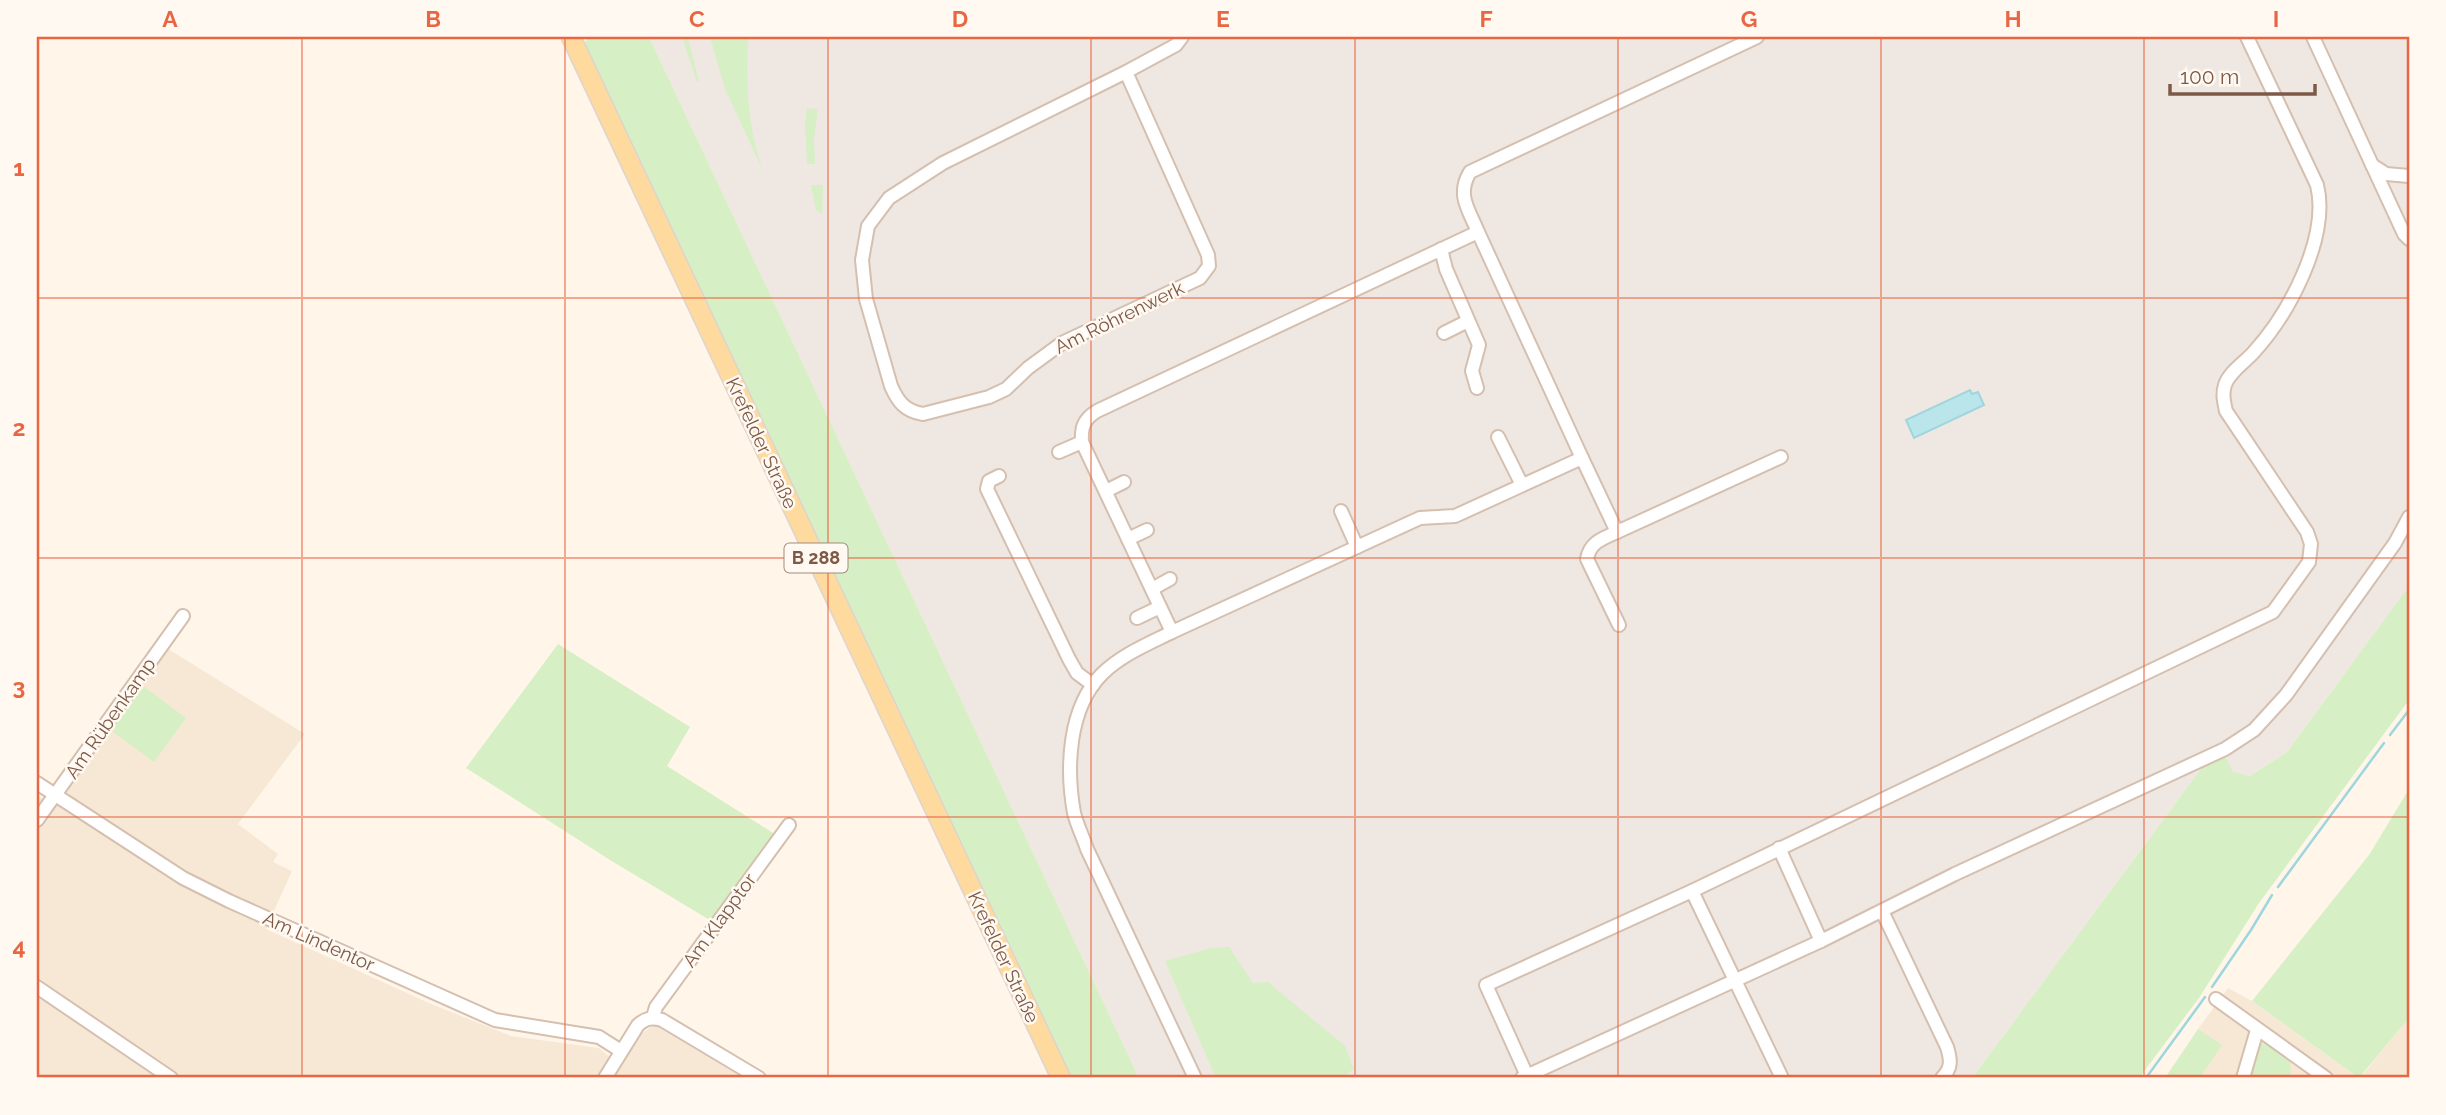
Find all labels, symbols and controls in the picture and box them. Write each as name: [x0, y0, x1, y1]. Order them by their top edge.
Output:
text: A: [162, 5, 178, 32]
text: B: [425, 5, 441, 32]
text: C: [689, 5, 705, 32]
text: D: [952, 5, 968, 32]
text: E: [1216, 5, 1230, 32]
text: F: [1479, 5, 1493, 32]
text: G: [1741, 5, 1757, 32]
text: H: [2004, 5, 2022, 32]
text: I: [2273, 5, 2279, 32]
scale bar: [2170, 52, 2315, 96]
text: 100 m: [2180, 64, 2239, 89]
text: 1: [13, 154, 25, 181]
street label: Am Röhrenwerk: [1051, 276, 1187, 358]
street label: Krefelder Straße: [722, 374, 802, 512]
text: 2: [13, 414, 25, 441]
road number: B 288: [784, 544, 848, 572]
street label: Am Rübenkamp: [60, 653, 160, 783]
text: 3: [13, 673, 25, 700]
street label: Am Klapptor: [678, 869, 761, 971]
street label: Krefelder Straße: [964, 888, 1044, 1026]
street label: Am Lindentor: [260, 907, 378, 975]
text: 4: [12, 933, 26, 960]

